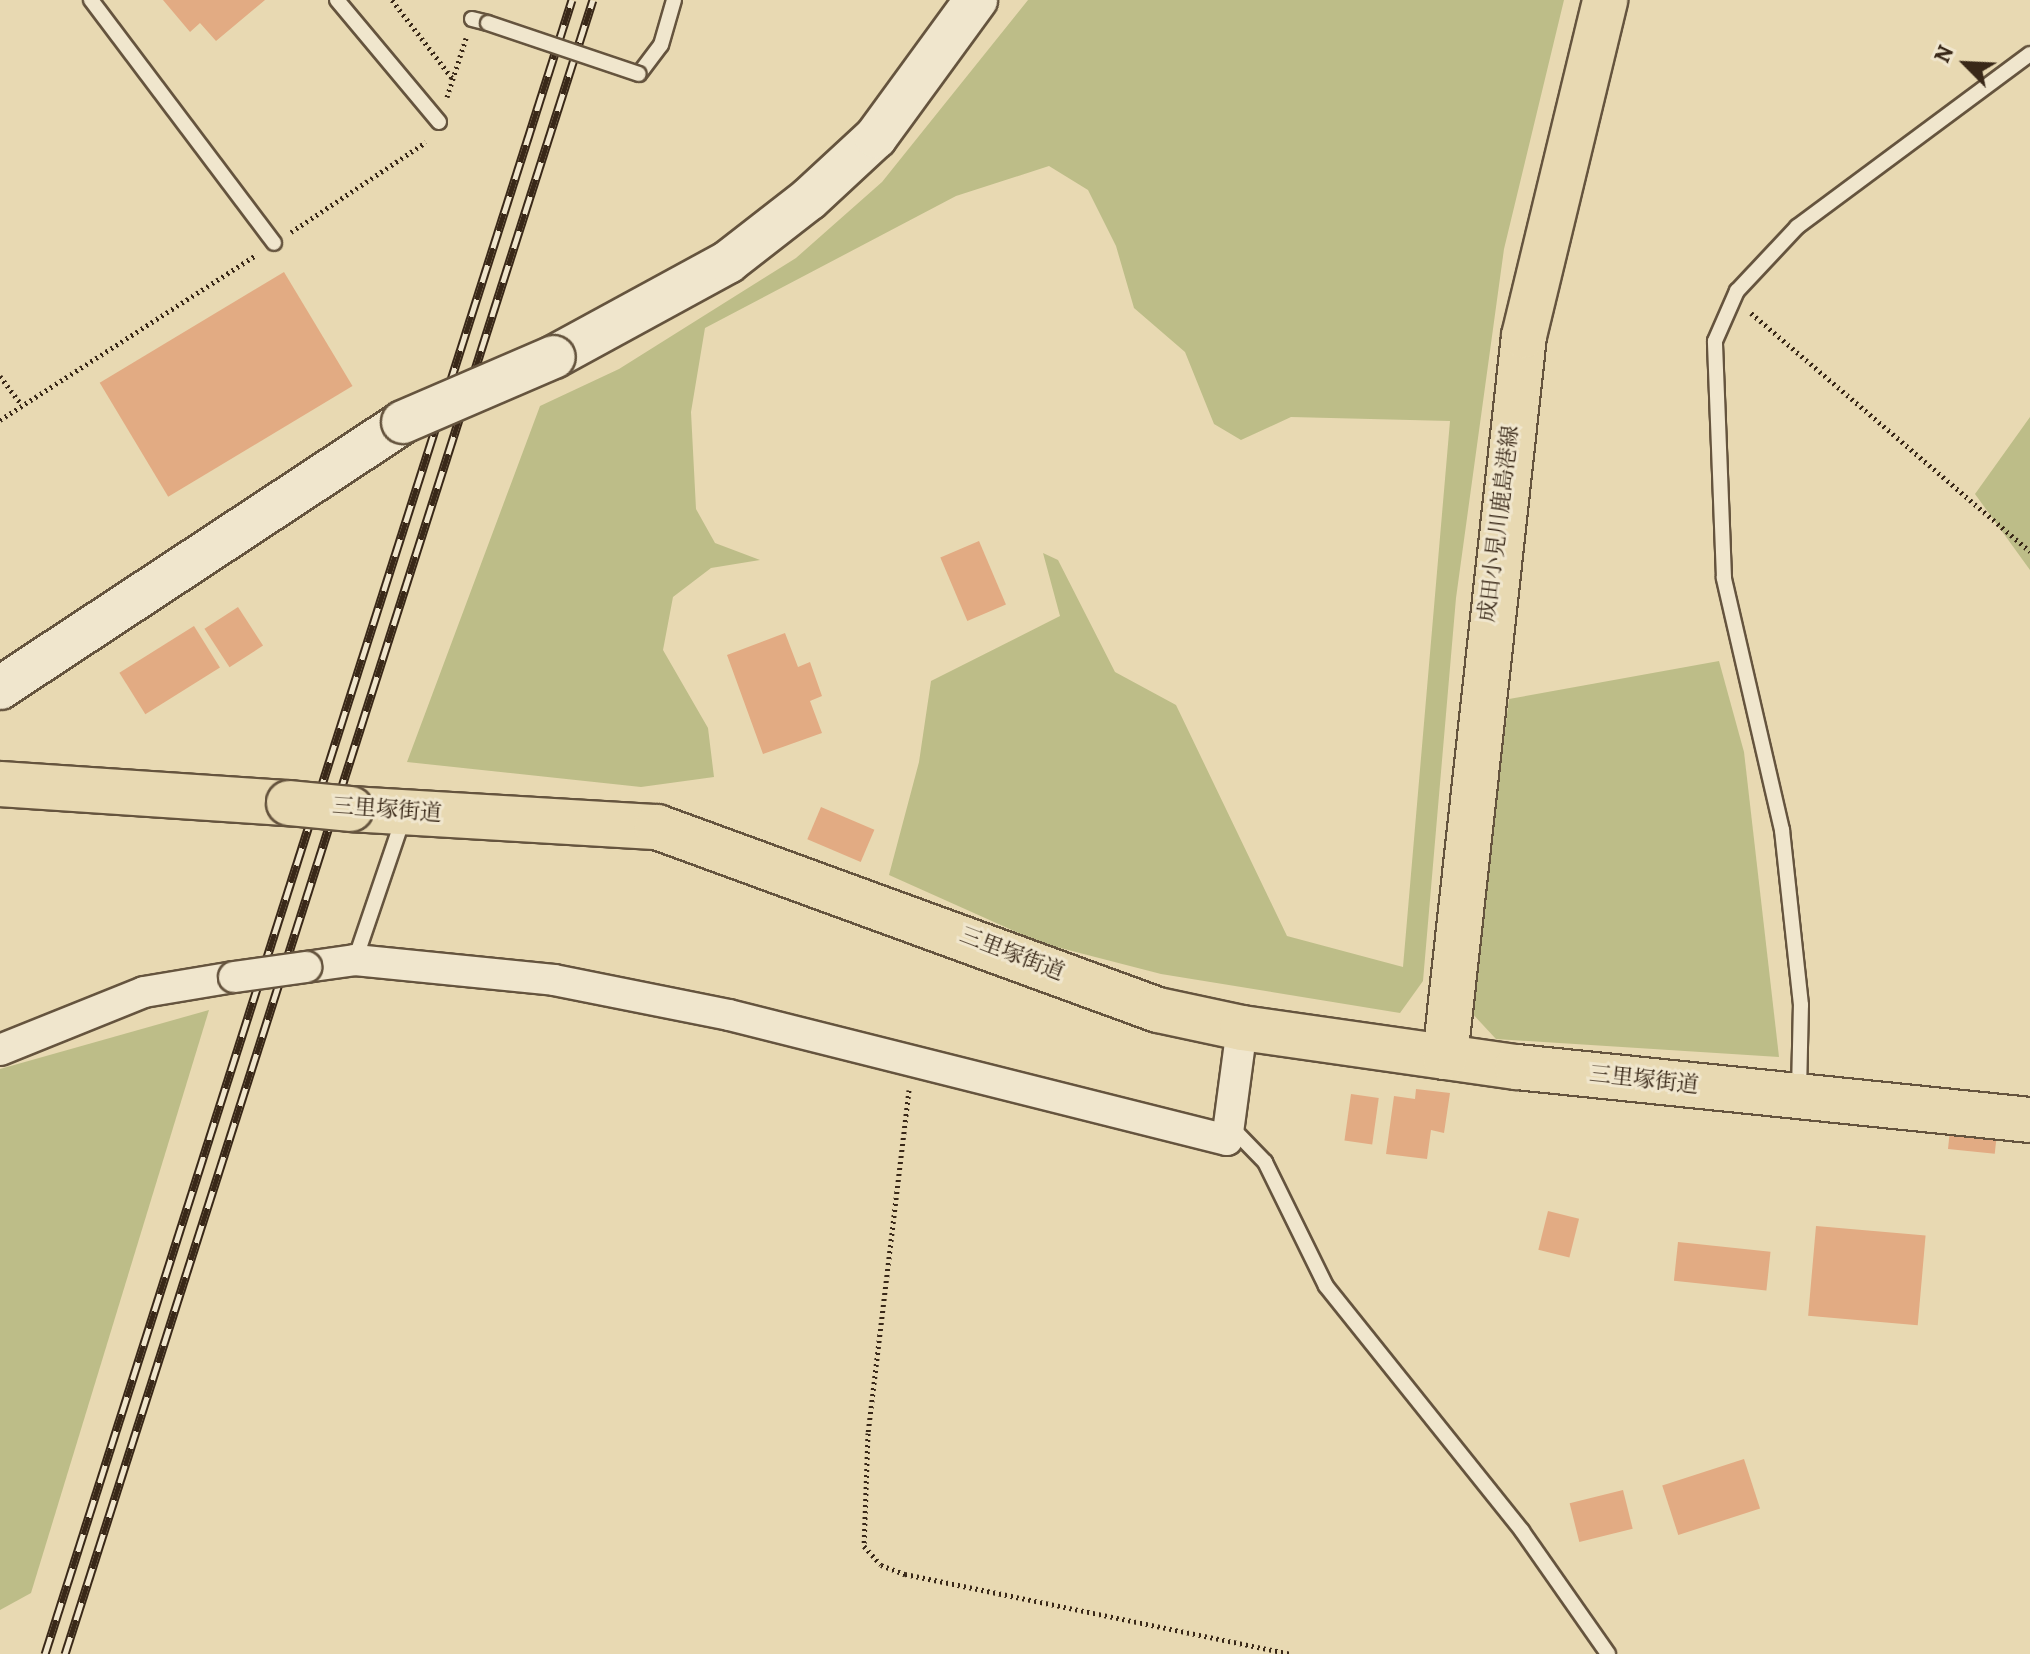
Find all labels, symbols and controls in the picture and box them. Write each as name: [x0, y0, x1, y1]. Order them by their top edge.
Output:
north arrow: [1926, 24, 2006, 104]
text: N: [1927, 41, 1961, 68]
street label: 成田小見川鹿島港線: [1474, 424, 1524, 624]
street label: 三里塚街道: [331, 793, 443, 827]
street label: 三里塚街道: [956, 922, 1068, 986]
street label: 三里塚街道: [1588, 1061, 1700, 1099]

